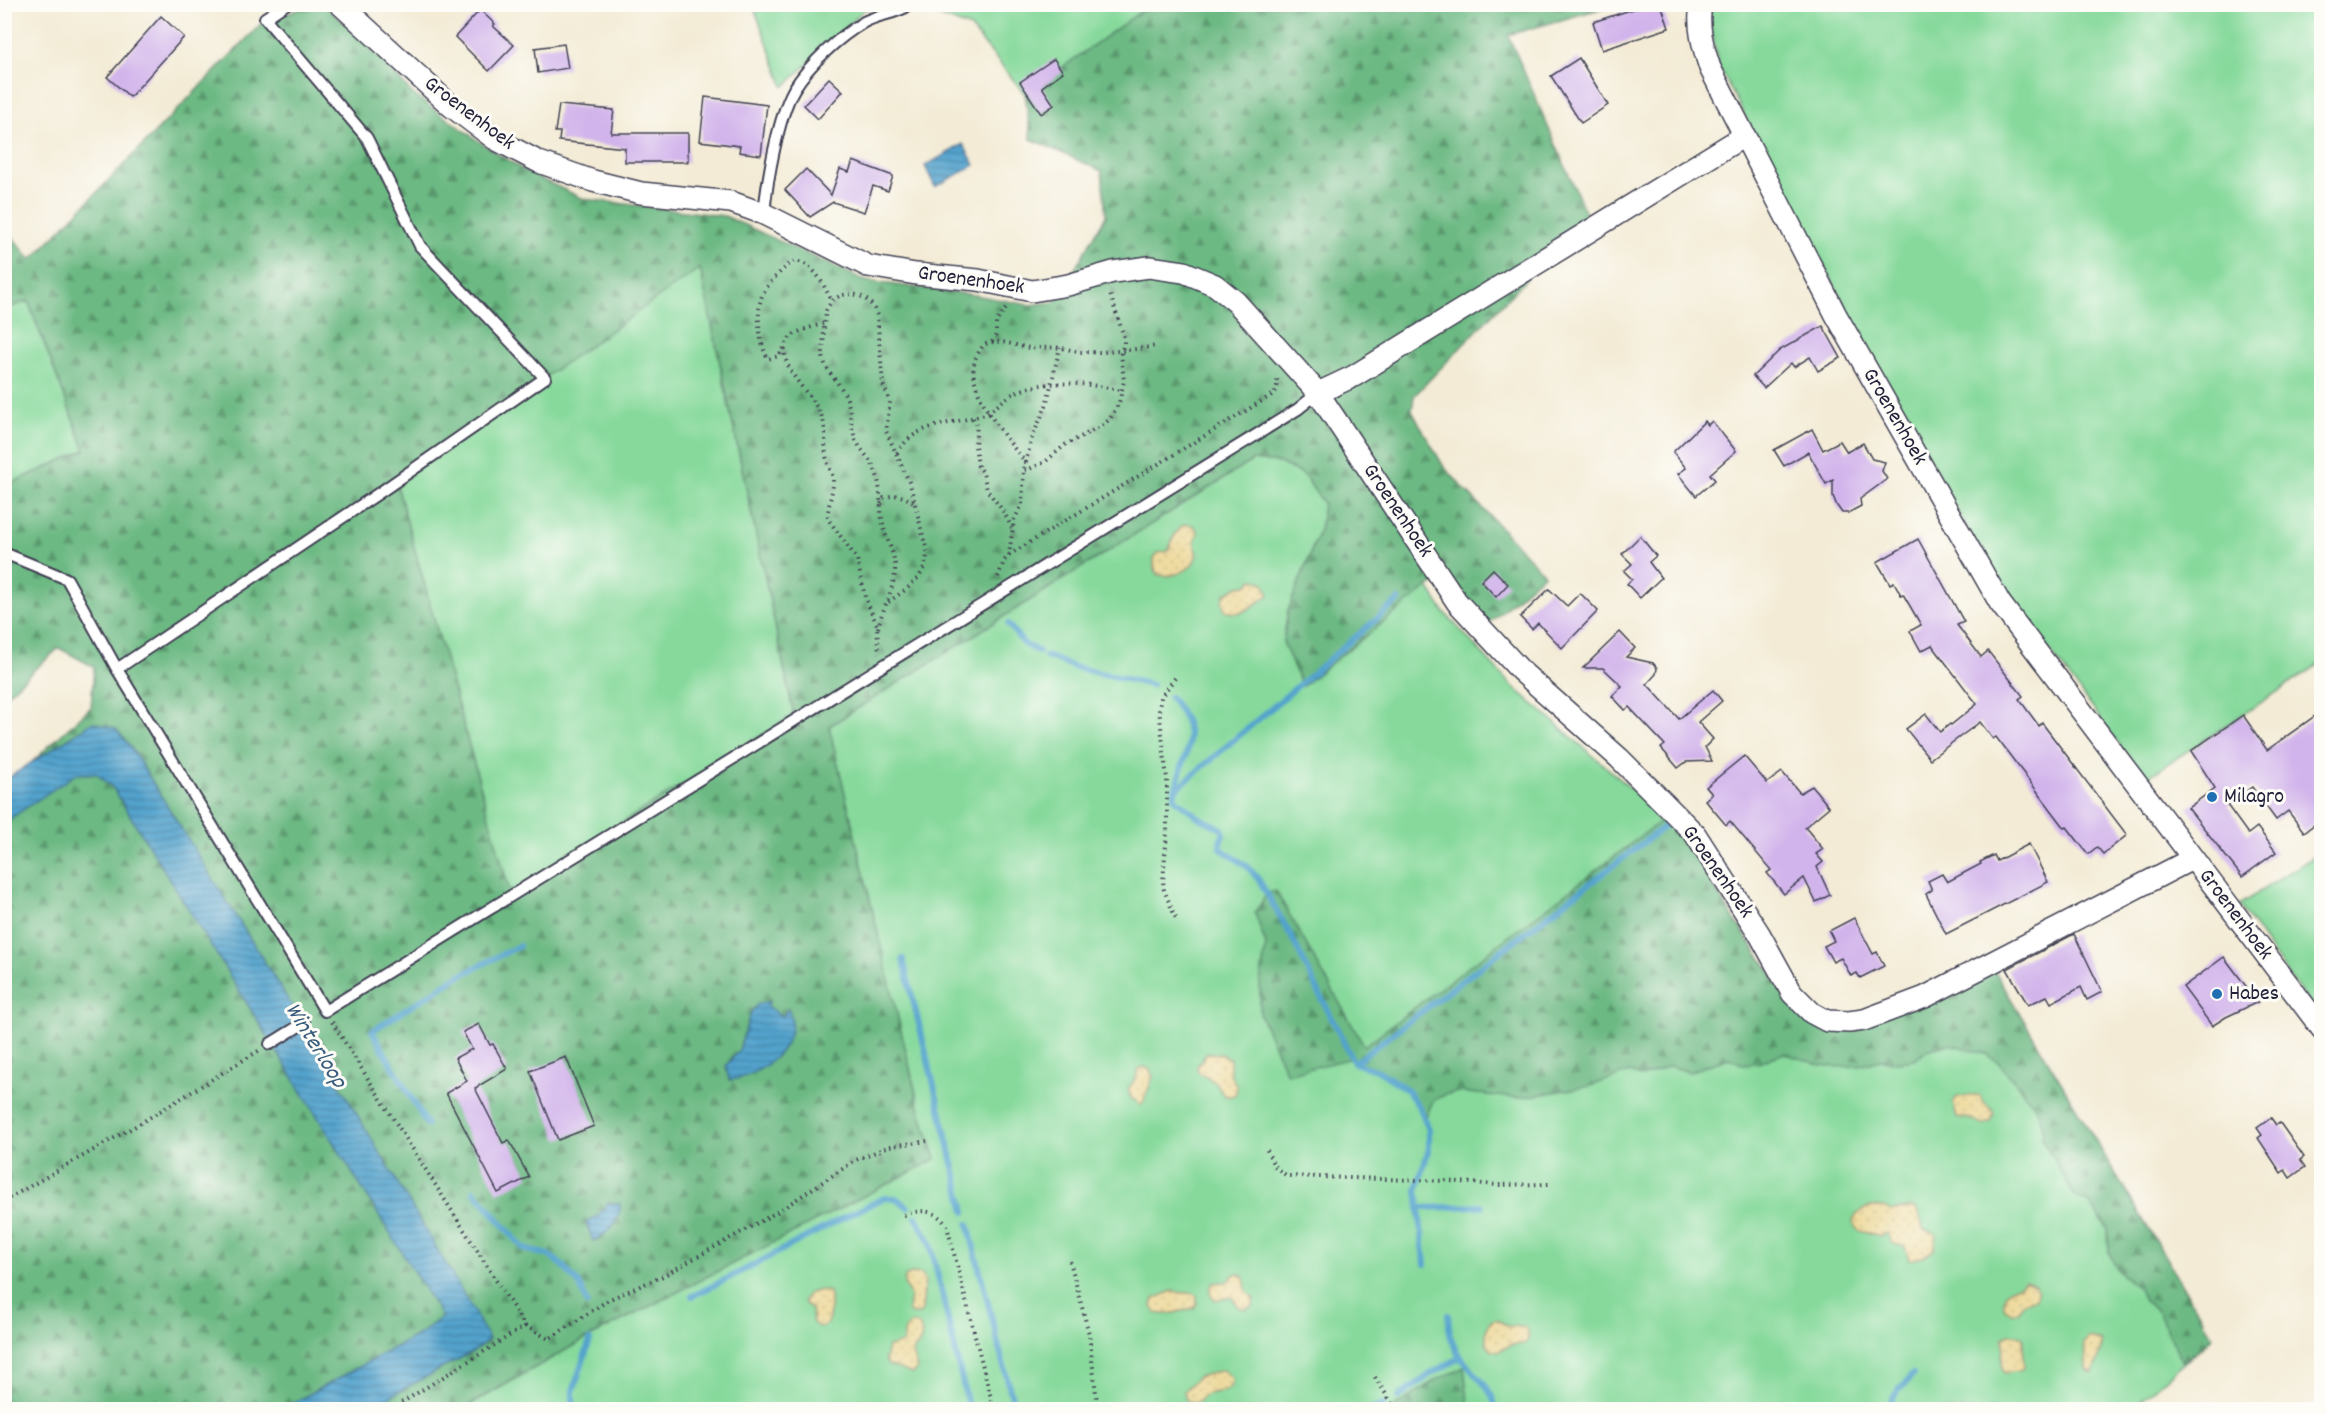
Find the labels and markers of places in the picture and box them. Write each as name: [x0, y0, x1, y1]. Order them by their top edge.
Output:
place label: Milagro: [2224, 782, 2284, 813]
marker: Milagro: [2205, 790, 2219, 804]
place label: Habes: [2229, 979, 2279, 1010]
marker: Habes: [2210, 987, 2224, 1001]

